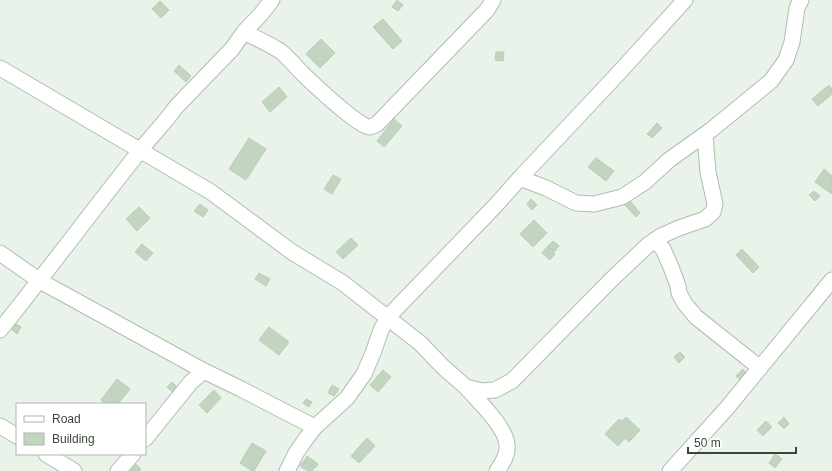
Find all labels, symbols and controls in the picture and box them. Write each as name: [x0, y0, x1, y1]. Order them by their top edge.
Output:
legend: [16, 403, 146, 455]
text: Road: [52, 412, 81, 426]
scale bar: [688, 429, 796, 455]
text: Building: [52, 432, 95, 446]
text: 50 m: [694, 436, 721, 450]

